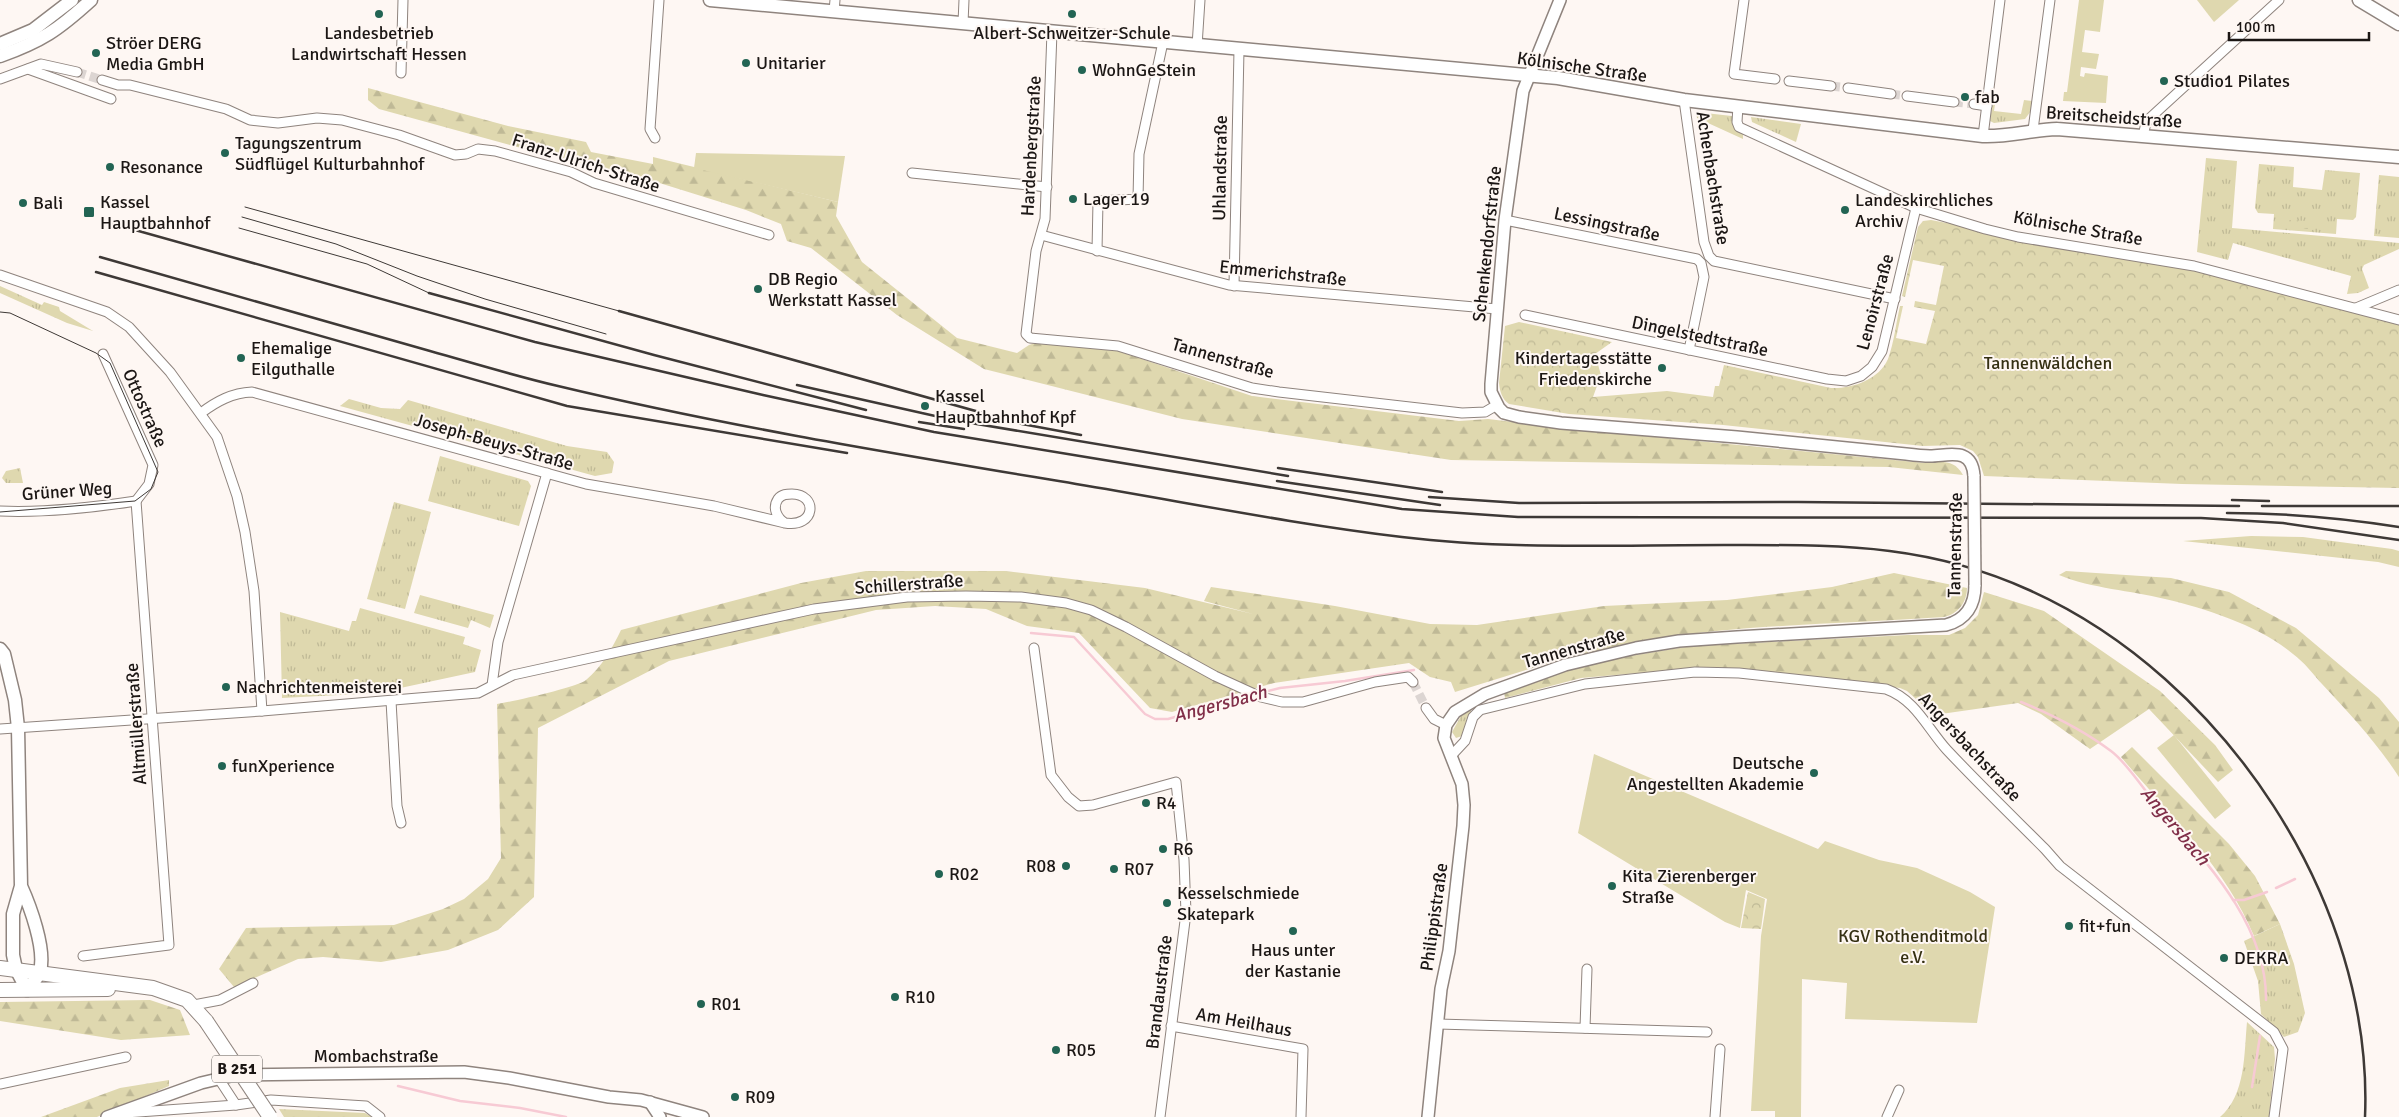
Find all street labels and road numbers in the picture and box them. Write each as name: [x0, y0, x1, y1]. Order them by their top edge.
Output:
street label: Kölnische Straße: [1516, 47, 1648, 87]
street label: Hardenbergstraße: [1016, 75, 1046, 217]
street label: Breitscheidstraße: [2045, 101, 2183, 133]
street label: Achenbachstraße: [1692, 110, 1734, 246]
street label: Uhlandstraße: [1208, 115, 1232, 221]
street label: Franz-Ulrich-Straße: [509, 129, 663, 197]
street label: Schenkendorfstraße: [1468, 165, 1506, 323]
street label: Lessingstraße: [1552, 202, 1662, 246]
street label: Kölnische Straße: [2012, 206, 2144, 250]
street label: Lenoirstraße: [1852, 251, 1898, 353]
street label: Emmerichstraße: [1218, 255, 1348, 291]
street label: Dingelstedtstraße: [1630, 311, 1770, 361]
street label: Tannenstraße: [1169, 333, 1277, 383]
street label: Ottostraße: [118, 365, 172, 451]
street label: Joseph-Beuys-Straße: [412, 409, 576, 475]
street label: Grüner Weg: [21, 477, 113, 505]
street label: Tannenstraße: [1943, 492, 1967, 598]
street label: Schillerstraße: [854, 569, 964, 599]
street label: Tannenstraße: [1520, 623, 1628, 673]
street label: Altmüllerstraße: [121, 662, 151, 786]
street label: Angersbachstraße: [1914, 688, 2026, 806]
street label: Philippistraße: [1416, 861, 1452, 973]
street label: Brandaustraße: [1141, 934, 1177, 1050]
street label: Am Heilhaus: [1194, 1003, 1294, 1041]
street label: Mombachstraße: [313, 1045, 439, 1067]
road number: B 251: [212, 1056, 262, 1082]

